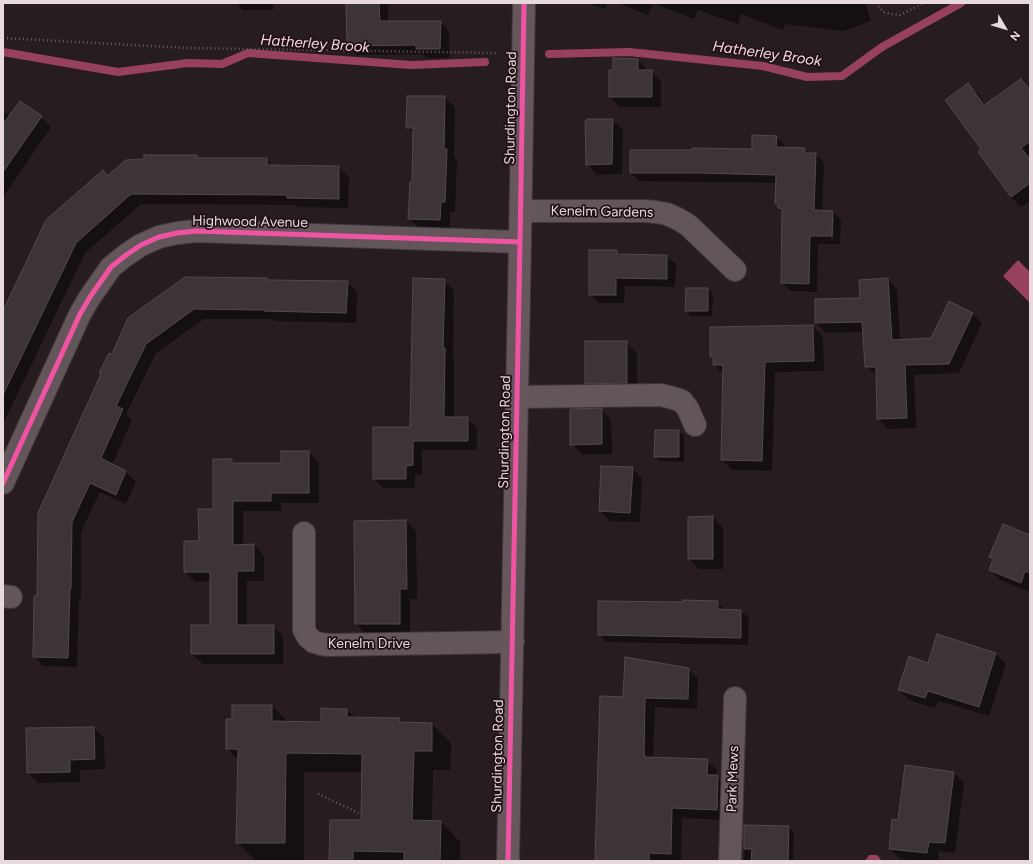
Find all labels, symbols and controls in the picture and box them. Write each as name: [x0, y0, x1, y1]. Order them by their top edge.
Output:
north arrow: [985, 8, 1025, 48]
text: N: [1007, 28, 1023, 43]
water label: Hatherley Brook: [260, 31, 370, 57]
water label: Hatherley Brook: [711, 37, 823, 71]
street label: Shurdington Road: [502, 51, 520, 165]
street label: Kenelm Gardens: [551, 203, 653, 221]
street label: Highwood Avenue: [192, 213, 308, 231]
street label: Shurdington Road: [496, 375, 514, 489]
street label: Kenelm Drive: [328, 636, 410, 652]
street label: Shurdington Road: [489, 699, 507, 813]
street label: Park Mews: [723, 745, 743, 813]

